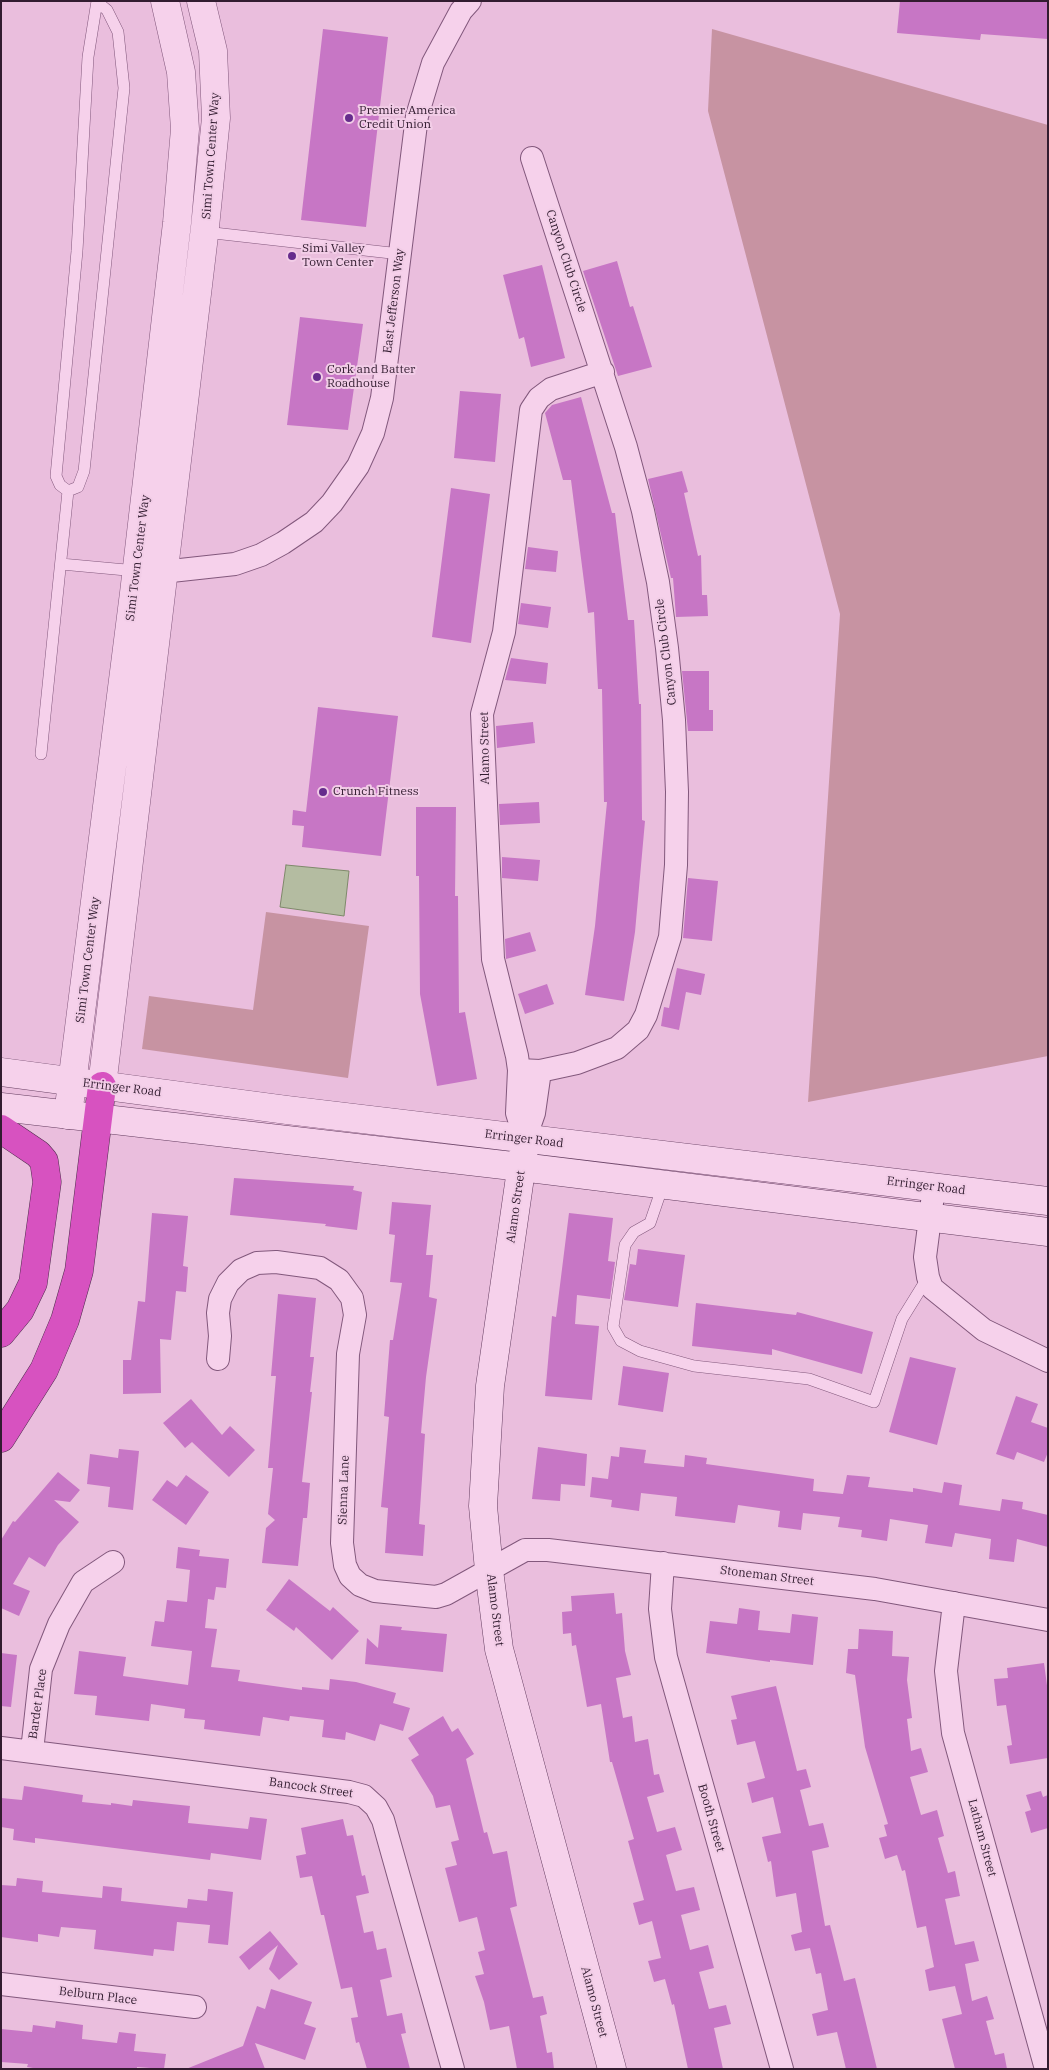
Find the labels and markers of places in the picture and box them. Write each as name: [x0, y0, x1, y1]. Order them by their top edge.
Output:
place label: Premier America Credit Union: [359, 104, 456, 132]
marker: Premier America Credit Union: [343, 112, 355, 124]
place label: Simi Valley Town Center: [302, 242, 373, 270]
marker: Simi Valley Town Center: [286, 250, 298, 262]
place label: Cork and Batter Roadhouse: [327, 363, 415, 391]
marker: Cork and Batter Roadhouse: [311, 371, 323, 383]
place label: Crunch Fitness: [333, 785, 419, 799]
marker: Crunch Fitness: [317, 786, 329, 798]

